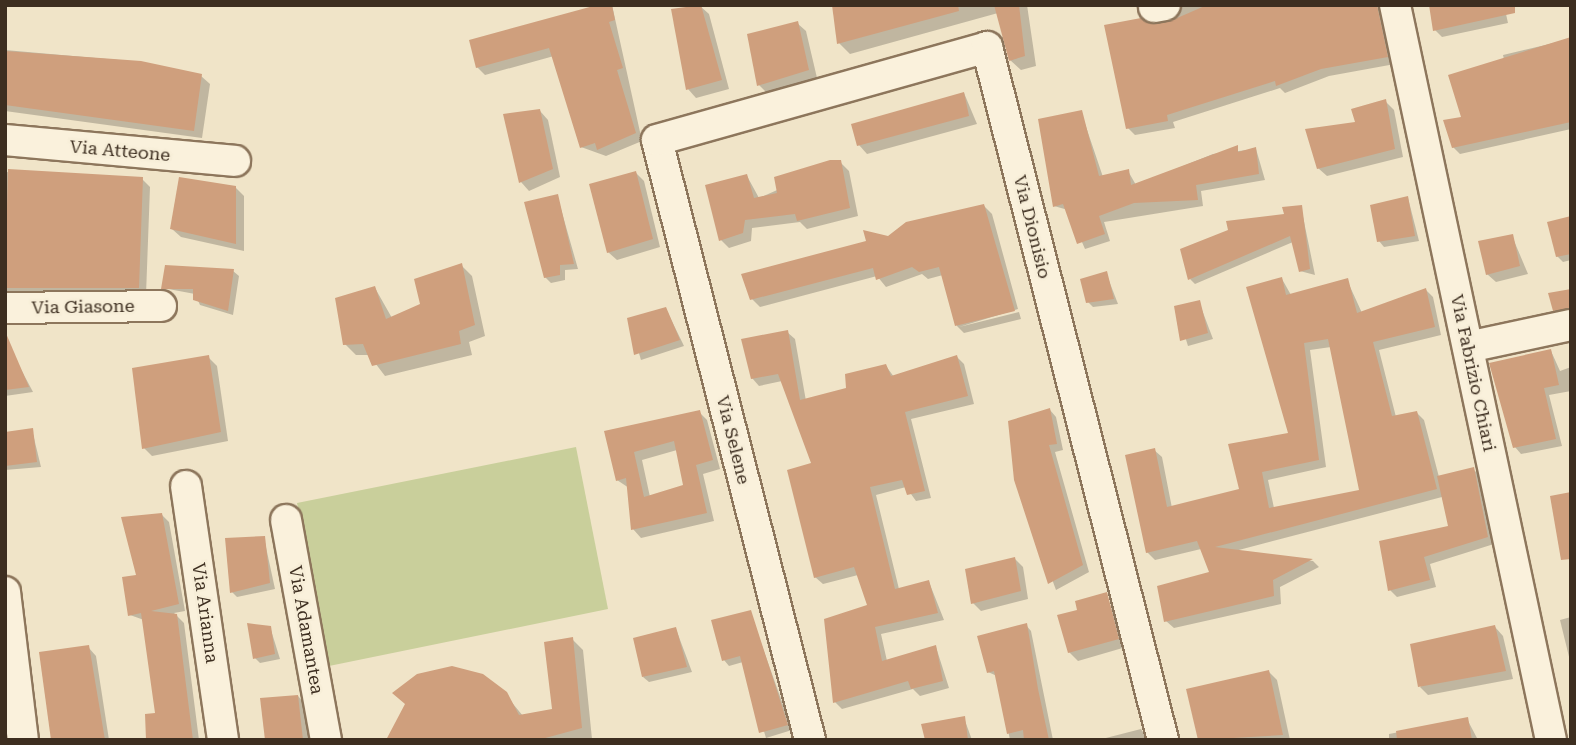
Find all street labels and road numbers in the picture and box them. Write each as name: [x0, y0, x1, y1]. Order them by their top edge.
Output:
street label: Via Atteone: [69, 136, 171, 166]
street label: Via Dionisio: [1009, 173, 1055, 281]
street label: Via Fabrizio Chiari: [1446, 292, 1500, 454]
street label: Via Giasone: [31, 295, 135, 319]
street label: Via Selene: [712, 393, 754, 487]
street label: Via Arianna: [187, 561, 223, 665]
street label: Via Adamantea: [284, 564, 328, 696]

